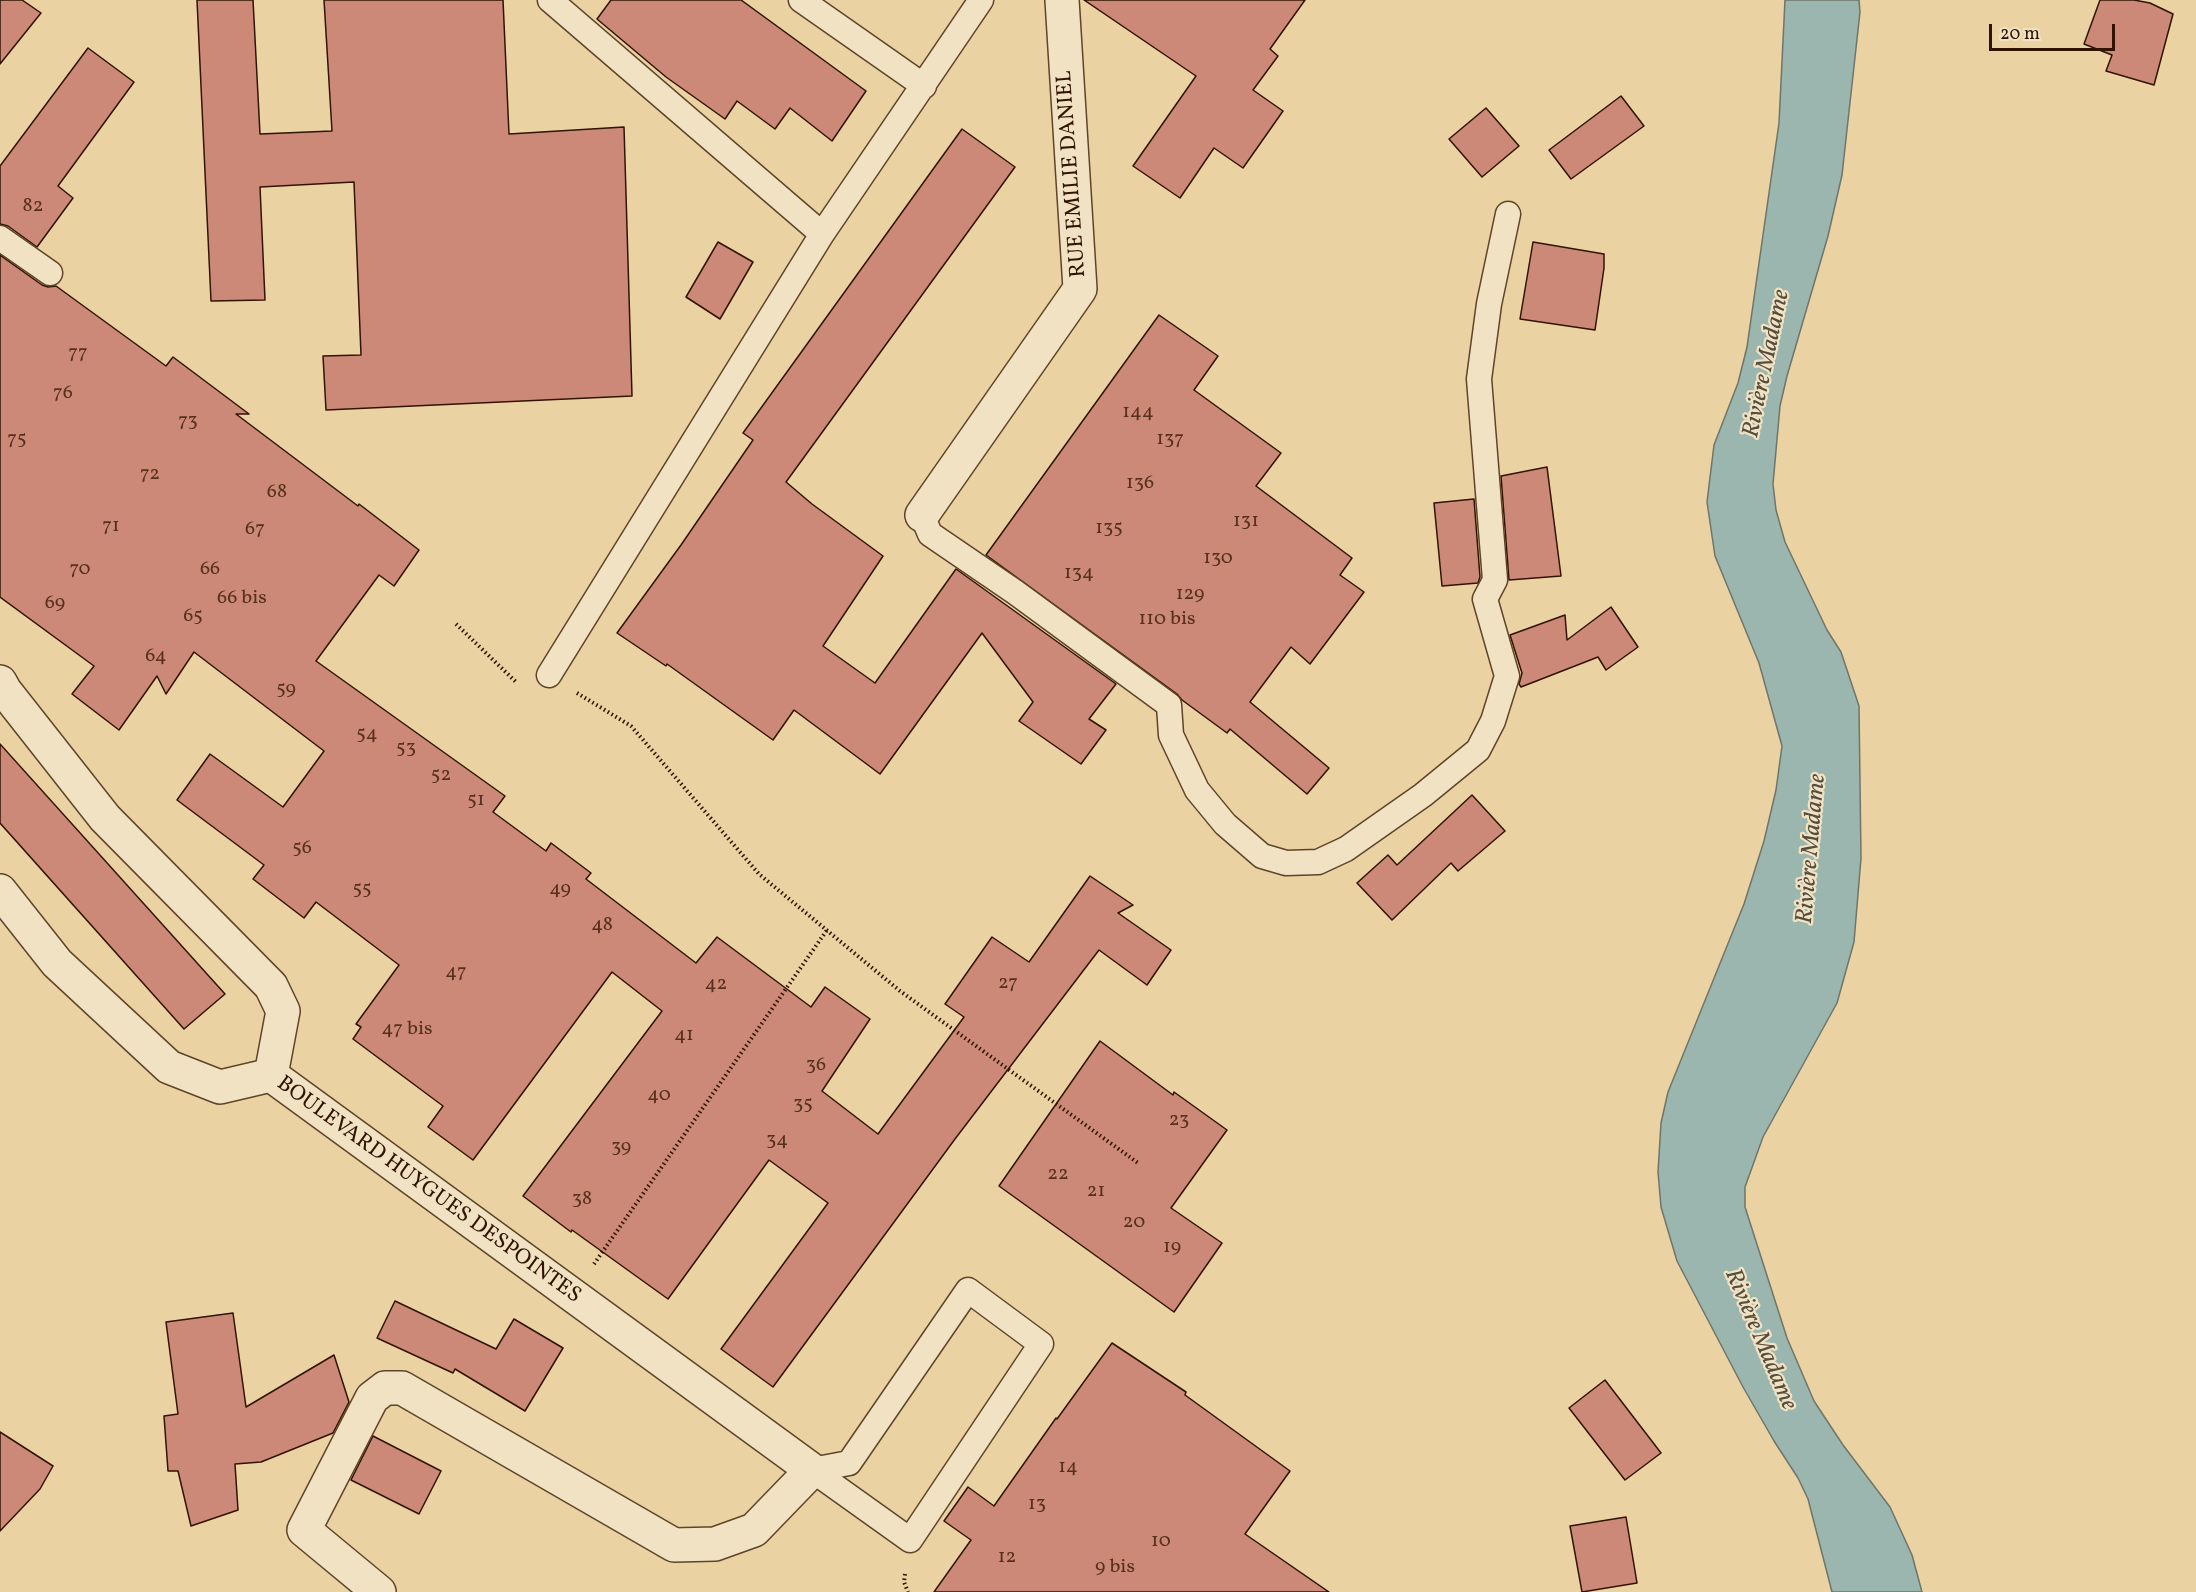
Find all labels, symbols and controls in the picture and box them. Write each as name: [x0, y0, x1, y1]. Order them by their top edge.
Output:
scale bar: [1992, 12, 2118, 50]
text: 20 m: [2000, 22, 2040, 47]
street label: RUE EMILIE DANIEL: [1053, 70, 1093, 278]
house number: 82: [23, 195, 43, 219]
water label: Rivière Madame: [1738, 287, 1798, 441]
house number: 77: [68, 342, 88, 366]
house number: 76: [53, 382, 73, 406]
house number: 144: [1122, 401, 1154, 425]
house number: 73: [178, 410, 198, 434]
house number: 75: [7, 428, 27, 452]
house number: 137: [1156, 428, 1184, 452]
house number: 72: [140, 463, 160, 487]
house number: 136: [1126, 472, 1154, 496]
house number: 68: [267, 481, 287, 505]
house number: 131: [1233, 510, 1259, 534]
house number: 71: [102, 515, 120, 539]
house number: 135: [1095, 517, 1123, 541]
house number: 67: [245, 518, 265, 542]
house number: 130: [1203, 547, 1233, 571]
house number: 70: [70, 558, 90, 582]
house number: 66: [200, 558, 220, 582]
house number: 134: [1064, 562, 1094, 586]
house number: 129: [1176, 583, 1204, 607]
house number: 66 bis: [217, 587, 267, 611]
house number: 69: [45, 592, 65, 616]
house number: 65: [183, 605, 203, 629]
house number: 110 bis: [1138, 608, 1196, 632]
house number: 64: [145, 645, 167, 669]
house number: 59: [276, 678, 296, 702]
house number: 54: [356, 723, 378, 747]
house number: 53: [396, 737, 416, 761]
house number: 52: [431, 764, 451, 788]
water label: Rivière Madame: [1792, 773, 1834, 925]
house number: 51: [467, 789, 485, 813]
house number: 56: [292, 837, 312, 861]
house number: 55: [352, 878, 372, 902]
house number: 49: [549, 878, 571, 902]
house number: 48: [591, 914, 613, 938]
house number: 47: [445, 961, 467, 985]
house number: 27: [998, 972, 1018, 996]
house number: 42: [705, 973, 727, 997]
house number: 47 bis: [381, 1018, 433, 1042]
house number: 41: [674, 1024, 694, 1048]
house number: 36: [806, 1054, 826, 1078]
street label: BOULEVARD HUYGUES DESPOINTES: [271, 1072, 585, 1310]
house number: 40: [647, 1084, 671, 1108]
house number: 35: [793, 1093, 813, 1117]
house number: 23: [1169, 1109, 1189, 1133]
house number: 34: [766, 1129, 788, 1153]
house number: 39: [611, 1136, 631, 1160]
house number: 22: [1047, 1163, 1069, 1187]
house number: 21: [1087, 1180, 1105, 1204]
house number: 38: [572, 1188, 592, 1212]
house number: 20: [1123, 1211, 1145, 1235]
house number: 19: [1163, 1236, 1181, 1260]
water label: Rivière Madame: [1716, 1265, 1802, 1415]
house number: 14: [1058, 1456, 1078, 1480]
house number: 13: [1028, 1493, 1046, 1517]
house number: 10: [1151, 1530, 1171, 1554]
house number: 12: [998, 1546, 1016, 1570]
house number: 9 bis: [1095, 1556, 1135, 1580]

